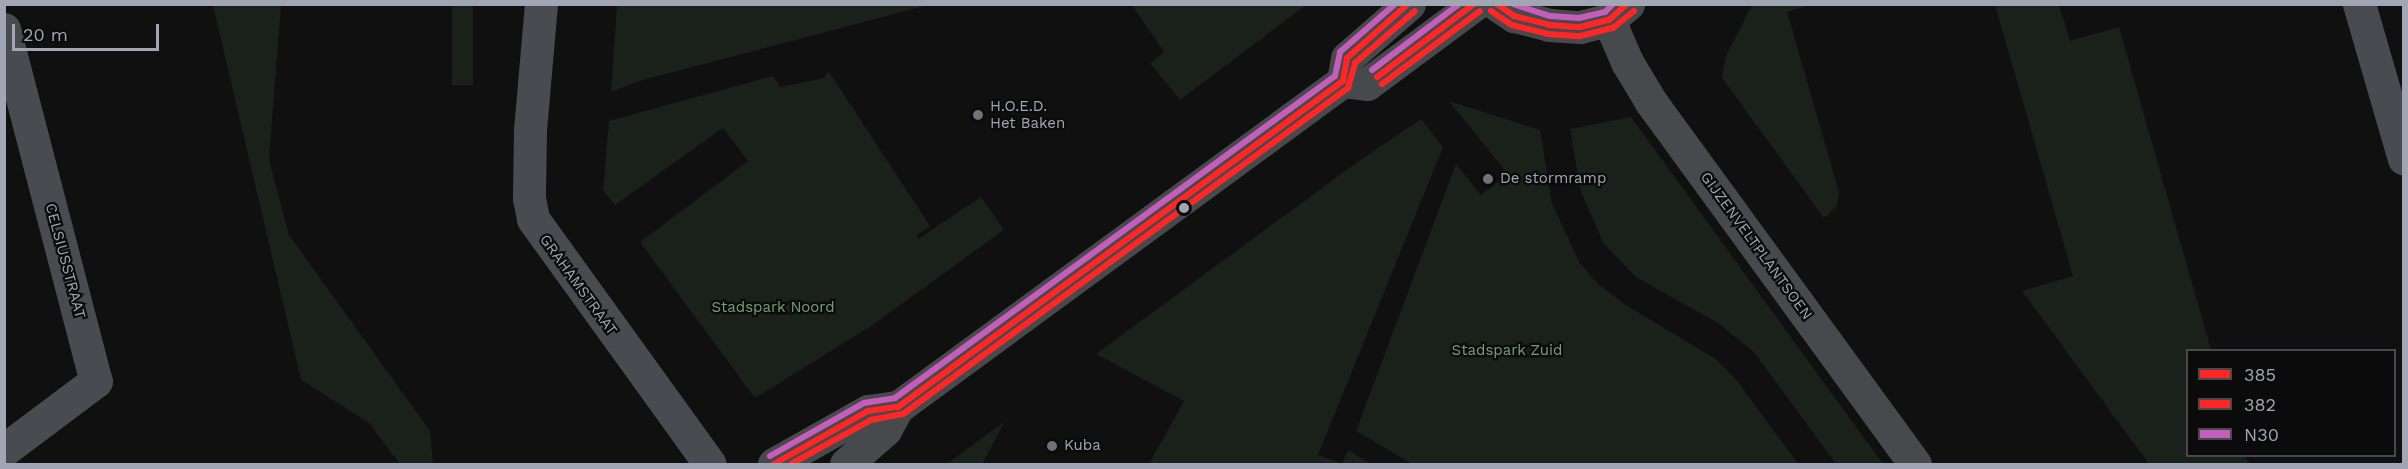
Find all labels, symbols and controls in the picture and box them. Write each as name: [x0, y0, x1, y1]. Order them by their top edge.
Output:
scale bar: [15, 12, 162, 50]
text: 20 m: [23, 24, 68, 45]
place label: H.O.E.D. Het Baken: [990, 97, 1065, 132]
marker: H.O.E.D. Het Baken: [971, 108, 985, 122]
street label: GIJZENVELTPLANTSOEN: [1696, 169, 1816, 323]
place label: De stormramp: [1500, 170, 1606, 188]
marker: De stormramp: [1481, 172, 1495, 186]
street label: CELSIUSSTRAAT: [41, 201, 89, 321]
unlabelled marker: [1178, 202, 1190, 214]
street label: GRAHAMSTRAAT: [535, 231, 621, 339]
park label: Stadspark Noord: [711, 299, 835, 317]
park label: Stadspark Zuid: [1451, 342, 1563, 360]
legend: [2186, 349, 2396, 457]
text: 385: [2244, 364, 2276, 385]
text: 382: [2244, 394, 2276, 415]
text: N30: [2244, 424, 2279, 445]
place label: Kuba: [1064, 437, 1101, 455]
marker: Kuba: [1045, 439, 1059, 453]

